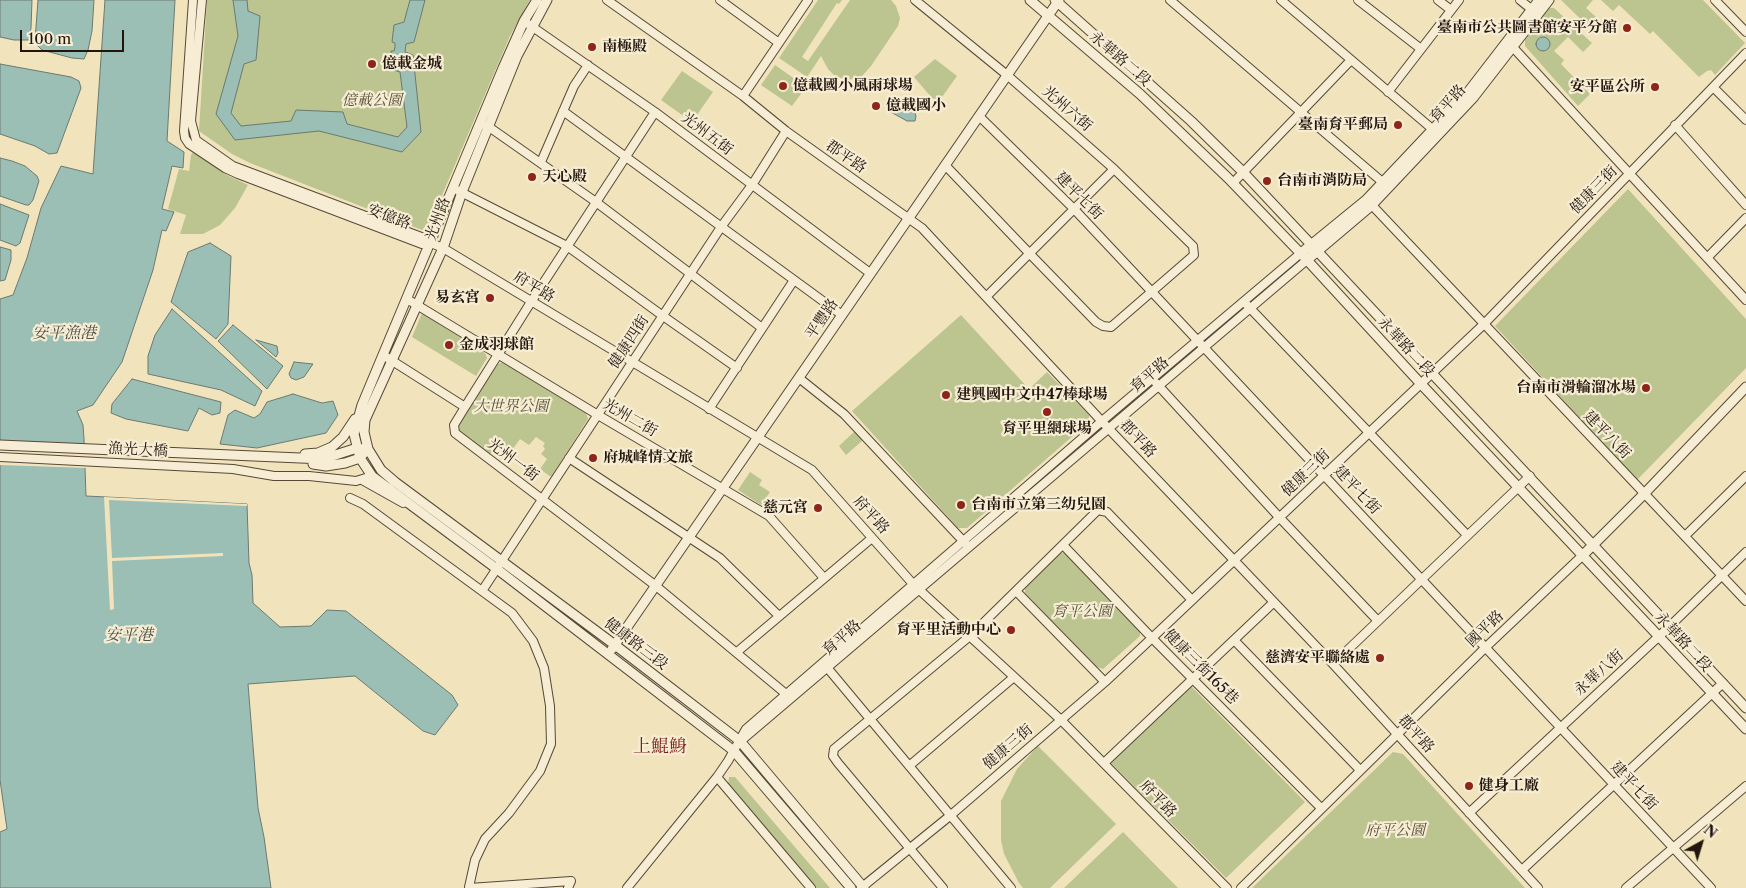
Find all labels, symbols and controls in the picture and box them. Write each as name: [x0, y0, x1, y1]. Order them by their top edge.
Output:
place label: 臺南市公共圖書館安平分館: [1437, 19, 1617, 37]
scale bar: [22, 20, 126, 52]
marker: 臺南市公共圖書館安平分館: [1621, 22, 1633, 34]
street label: 永華路二段: [1086, 28, 1154, 90]
text: 100 m: [28, 29, 71, 48]
place label: 南極殿: [602, 38, 647, 56]
marker: 南極殿: [586, 41, 598, 53]
place label: 億載金城: [382, 55, 442, 73]
marker: 億載金城: [366, 58, 378, 70]
place label: 億載國小風雨球場: [793, 77, 913, 95]
place label: 安平區公所: [1570, 78, 1645, 96]
marker: 億載國小風雨球場: [777, 80, 789, 92]
street label: 育平路: [1426, 81, 1470, 127]
marker: 安平區公所: [1649, 81, 1661, 93]
street label: 光州六街: [1038, 83, 1096, 135]
park label: 億載公園: [342, 92, 402, 110]
place label: 億載國小: [886, 97, 946, 115]
marker: 億載國小: [870, 100, 882, 112]
street label: 光州五街: [678, 109, 736, 159]
place label: 臺南育平郵局: [1298, 116, 1388, 134]
marker: 臺南育平郵局: [1392, 119, 1404, 131]
street label: 郡平路: [822, 137, 870, 177]
street label: 健康三街: [1567, 162, 1621, 218]
place label: 天心殿: [542, 168, 587, 186]
street label: 建平七街: [1051, 168, 1107, 224]
marker: 天心殿: [526, 171, 538, 183]
place label: 台南市消防局: [1277, 172, 1367, 190]
marker: 台南市消防局: [1261, 175, 1273, 187]
street label: 光州路: [422, 195, 454, 243]
street label: 安億路: [365, 201, 413, 233]
street label: 府平路: [510, 268, 558, 306]
place label: 易玄宮: [435, 289, 480, 307]
marker: 易玄宮: [484, 292, 496, 304]
street label: 平豐路: [802, 295, 842, 343]
street label: 健康四街: [605, 312, 653, 372]
street label: 永華路二段: [1374, 313, 1438, 381]
water label: 安平漁港: [32, 323, 96, 343]
place label: 金成羽球館: [459, 336, 534, 354]
marker: 金成羽球館: [443, 339, 455, 351]
street label: 育平路: [1127, 353, 1173, 397]
place label: 台南市滑輪溜冰場: [1516, 379, 1636, 397]
marker: 台南市滑輪溜冰場: [1640, 382, 1652, 394]
place label: 建興國中文中47棒球場: [956, 386, 1108, 404]
marker: 建興國中文中47棒球場: [940, 389, 952, 401]
street label: 光州二街: [600, 395, 660, 441]
park label: 大世界公園: [474, 398, 548, 416]
marker: 育平里網球場: [1041, 406, 1053, 418]
street label: 建平八街: [1580, 407, 1634, 463]
street label: 郡平路: [1116, 416, 1160, 462]
place label: 育平里網球場: [1002, 420, 1092, 438]
street label: 光州一街: [484, 435, 542, 485]
street label: 漁光大橋: [108, 439, 168, 461]
street label: 健康三街: [1278, 446, 1334, 500]
place label: 府城峰情文旅: [603, 449, 693, 467]
marker: 府城峰情文旅: [587, 452, 599, 464]
street label: 建平七街: [1330, 462, 1384, 518]
street label: 府平路: [849, 492, 893, 538]
place label: 台南市立第三幼兒園: [971, 496, 1106, 514]
place label: 慈元宮: [763, 499, 808, 517]
marker: 台南市立第三幼兒園: [955, 499, 967, 511]
marker: 慈元宮: [812, 502, 824, 514]
park label: 育平公園: [1052, 603, 1112, 621]
street label: 國平路: [1463, 607, 1507, 651]
street label: 永華路二段: [1651, 608, 1715, 676]
street label: 健康路三段: [601, 614, 671, 674]
street label: 育平路: [819, 616, 865, 660]
place label: 育平里活動中心: [896, 621, 1001, 639]
marker: 育平里活動中心: [1005, 624, 1017, 636]
water label: 安平港: [105, 625, 153, 645]
street label: 健康三街165巷: [1160, 626, 1242, 708]
street label: 永華八街: [1571, 646, 1627, 700]
place label: 慈濟安平聯絡處: [1265, 649, 1370, 667]
marker: 慈濟安平聯絡處: [1374, 652, 1386, 664]
street label: 郡平路: [1394, 711, 1438, 757]
street label: 健康三街: [979, 721, 1037, 773]
district label: 上鯤鯓: [633, 736, 687, 758]
street label: 建平七街: [1607, 758, 1661, 814]
street label: 府平路: [1136, 777, 1180, 821]
place label: 健身工廠: [1479, 777, 1539, 795]
marker: 健身工廠: [1463, 780, 1475, 792]
north arrow: [1676, 818, 1726, 868]
text: N: [1700, 821, 1721, 842]
park label: 府平公園: [1365, 822, 1425, 840]

